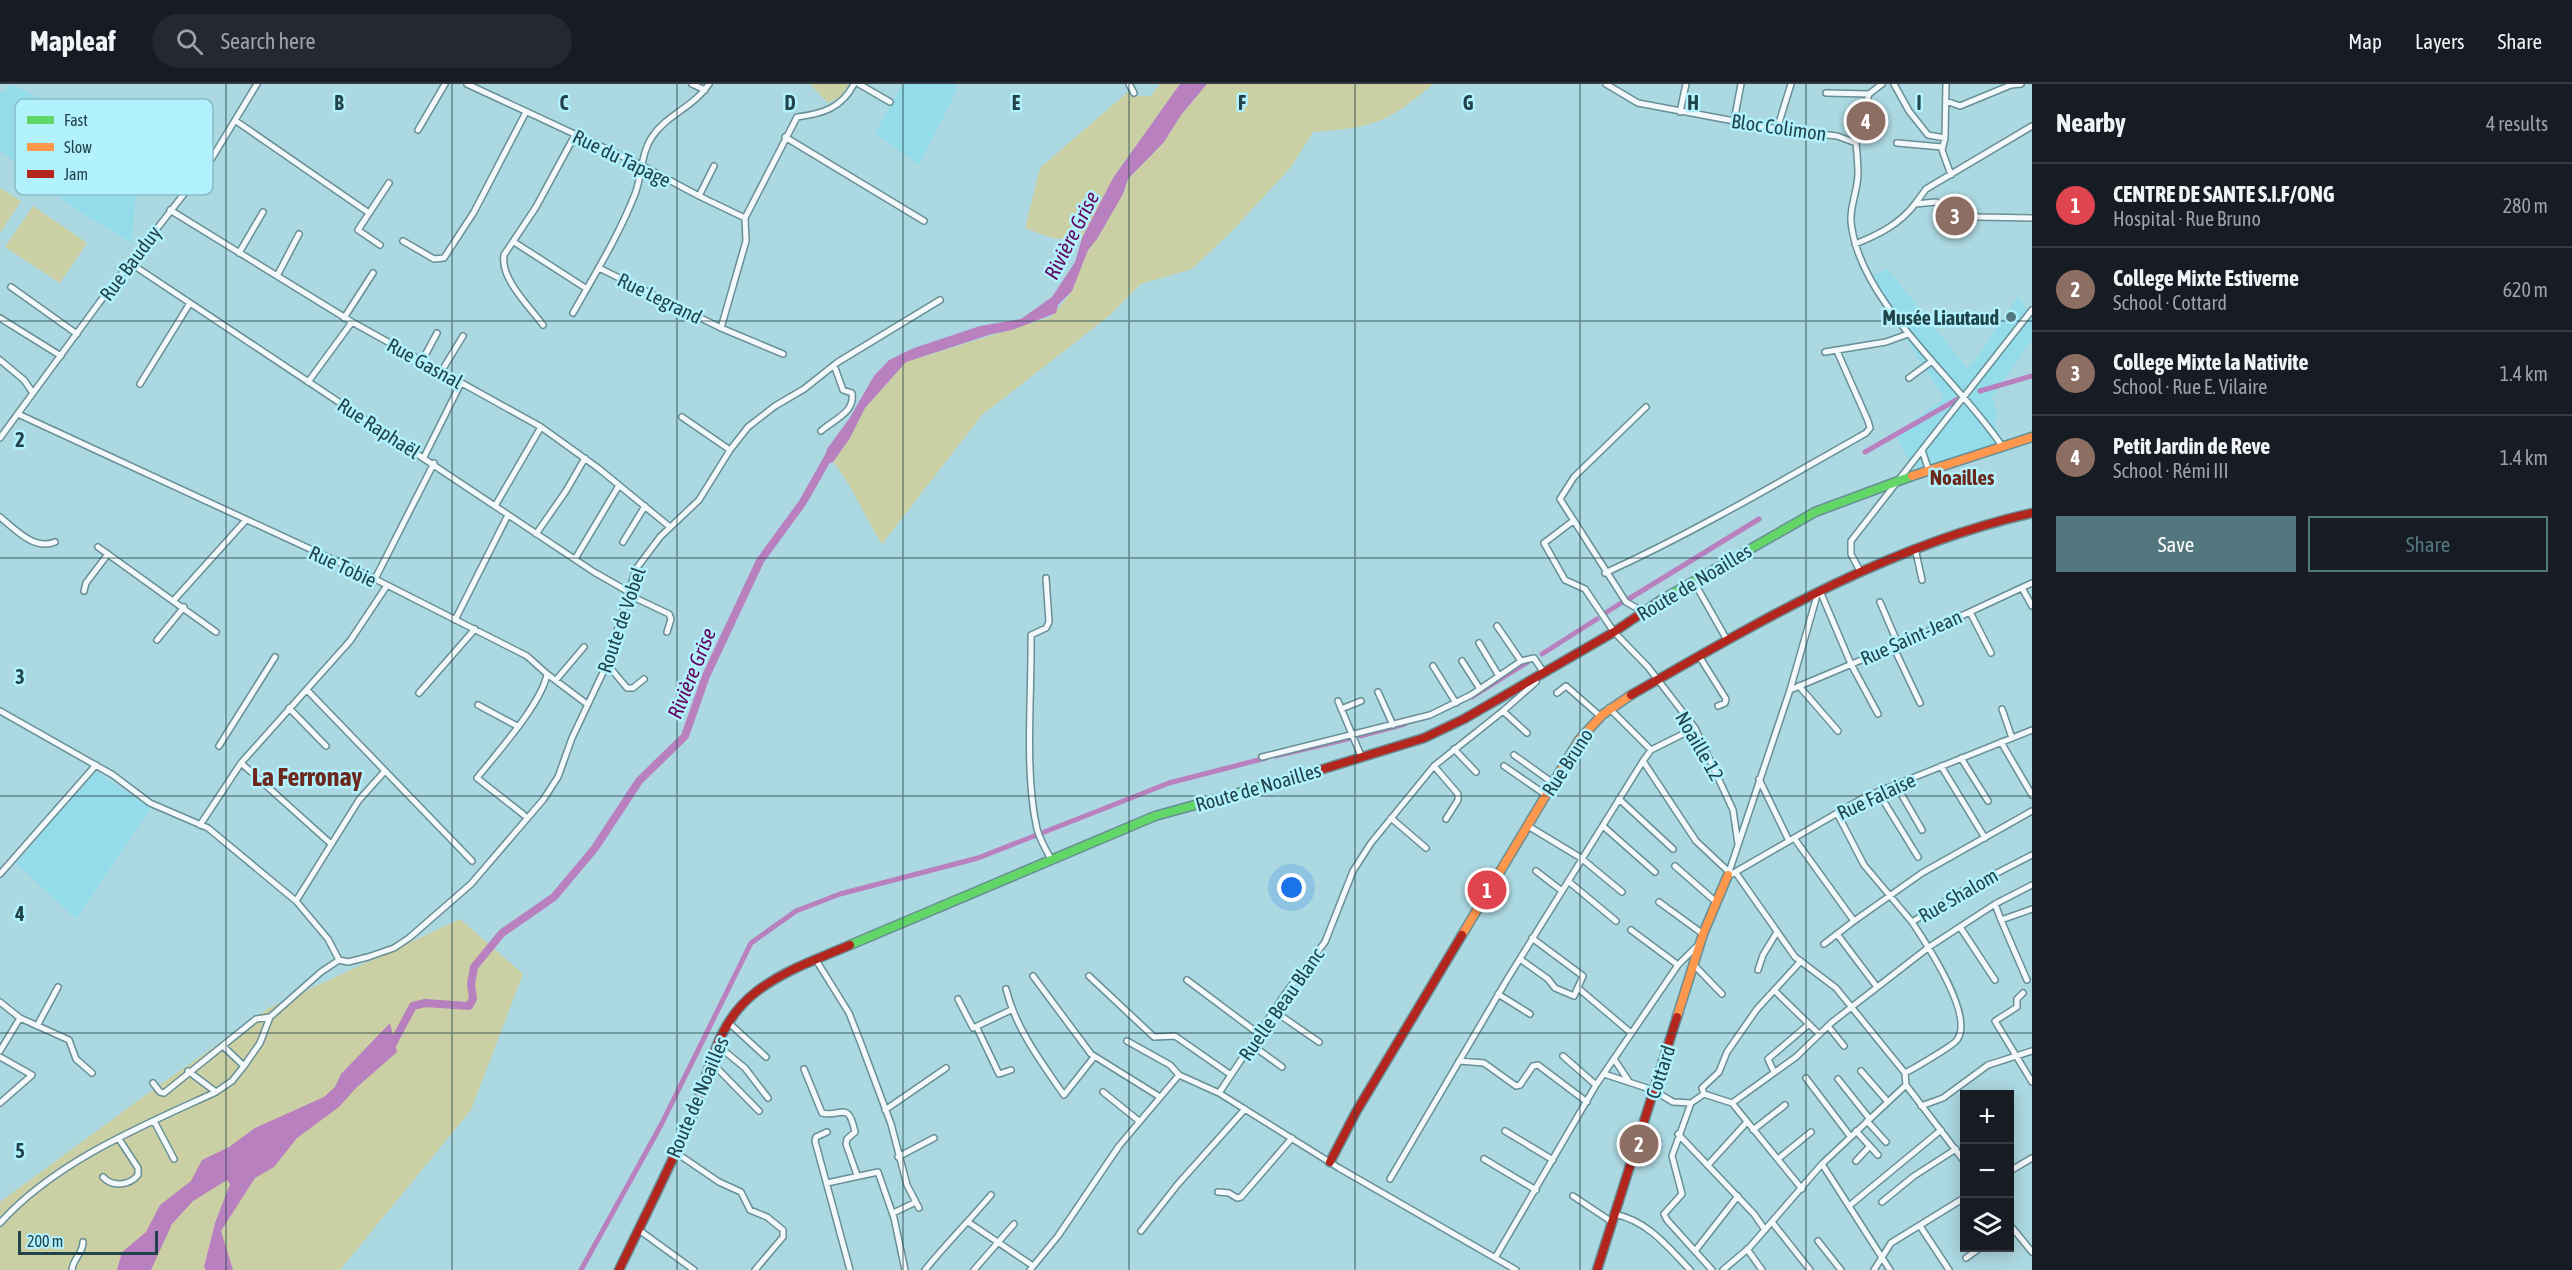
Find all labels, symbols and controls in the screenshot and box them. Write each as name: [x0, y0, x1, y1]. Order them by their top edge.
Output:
search box: [152, 14, 572, 68]
text: Mapleaf: [30, 25, 116, 57]
icon: search: [173, 25, 206, 58]
text: Search here: [221, 28, 316, 54]
text: Map: [2348, 29, 2382, 53]
text: Layers: [2415, 29, 2465, 53]
text: Share: [2498, 29, 2542, 53]
text: B: [334, 91, 344, 114]
text: C: [560, 91, 569, 114]
text: D: [784, 91, 796, 114]
text: E: [1012, 91, 1021, 114]
text: F: [1238, 91, 1246, 114]
text: G: [1463, 91, 1474, 114]
text: H: [1687, 91, 1699, 114]
text: I: [1916, 91, 1922, 114]
legend: [15, 99, 213, 195]
pin: 4: [1846, 99, 1886, 144]
text: Nearby: [2056, 108, 2126, 138]
street label: Bloc Colimon: [1730, 109, 1828, 145]
text: Fast: [64, 111, 88, 129]
text: 4 results: [2486, 112, 2548, 135]
street label: Rue du Tapage: [569, 124, 675, 192]
text: Slow: [64, 138, 92, 156]
text: Jam: [64, 165, 88, 183]
text: CENTRE DE SANTE S.I.F/ONG: [2113, 181, 2335, 207]
water label: Rivière Grise: [1039, 187, 1103, 283]
pin: 3: [1936, 194, 1974, 238]
text: 1: [2071, 194, 2080, 217]
text: 280 m: [2503, 194, 2548, 217]
text: Hospital · Rue Bruno: [2113, 207, 2261, 230]
street label: Rue Bauduy: [95, 221, 165, 305]
text: College Mixte Estiverne: [2113, 265, 2299, 291]
street label: Rue Legrand: [614, 268, 706, 328]
text: 2: [2071, 278, 2080, 301]
text: 620 m: [2503, 278, 2548, 301]
text: School · Cottard: [2113, 291, 2227, 314]
place label: Musée Liautaud: [1883, 306, 1999, 329]
marker: Musée Liautaud: [2004, 310, 2018, 324]
street label: Rue Gasnal: [383, 333, 467, 393]
text: College Mixte la Nativite: [2113, 349, 2308, 375]
text: 3: [2071, 362, 2080, 385]
text: 1.4 km: [2500, 362, 2548, 385]
text: School · Rue E. Vilaire: [2113, 375, 2267, 398]
street label: Rue Raphaël: [333, 393, 425, 464]
text: 2: [15, 428, 25, 451]
text: Petit Jardin de Reve: [2113, 433, 2270, 459]
text: 4: [2071, 446, 2080, 469]
text: 1.4 km: [2500, 446, 2548, 469]
text: School · Rémi III: [2113, 459, 2228, 482]
district label: Noailles: [1930, 465, 1995, 489]
button: Save: [2056, 516, 2296, 572]
button: Share: [2308, 516, 2548, 572]
street label: Route de Noailles: [1633, 539, 1755, 625]
street label: Rue Tobie: [306, 540, 380, 592]
street label: Route de Vobel: [592, 563, 650, 676]
street label: Rue Saint-Jean: [1857, 604, 1965, 670]
water label: Rivière Grise: [662, 624, 720, 722]
text: 3: [15, 665, 25, 688]
street label: Noaille 12: [1671, 707, 1729, 785]
street label: Rue Bruno: [1537, 724, 1597, 800]
street label: Route de Noailles: [1193, 758, 1323, 816]
district label: La Ferronay: [252, 762, 363, 792]
street label: Rue Falaise: [1833, 768, 1919, 824]
street label: Rue Shalom: [1914, 863, 2002, 927]
pin: 1: [1468, 868, 1506, 912]
your location: [1277, 873, 1306, 902]
text: 4: [14, 902, 25, 925]
street label: Ruelle Beau Blanc: [1234, 943, 1329, 1065]
street label: Route de Noailles: [661, 1033, 733, 1161]
street label: Cottard: [1641, 1042, 1679, 1102]
map controls: [1960, 1090, 2014, 1252]
button: +: [1960, 1090, 2014, 1144]
pin: 2: [1620, 1122, 1658, 1166]
text: 5: [15, 1139, 25, 1162]
button: −: [1960, 1144, 2014, 1198]
button: layers: [1960, 1198, 2014, 1252]
scale bar: [18, 1228, 158, 1256]
text: 200 m: [27, 1232, 63, 1250]

